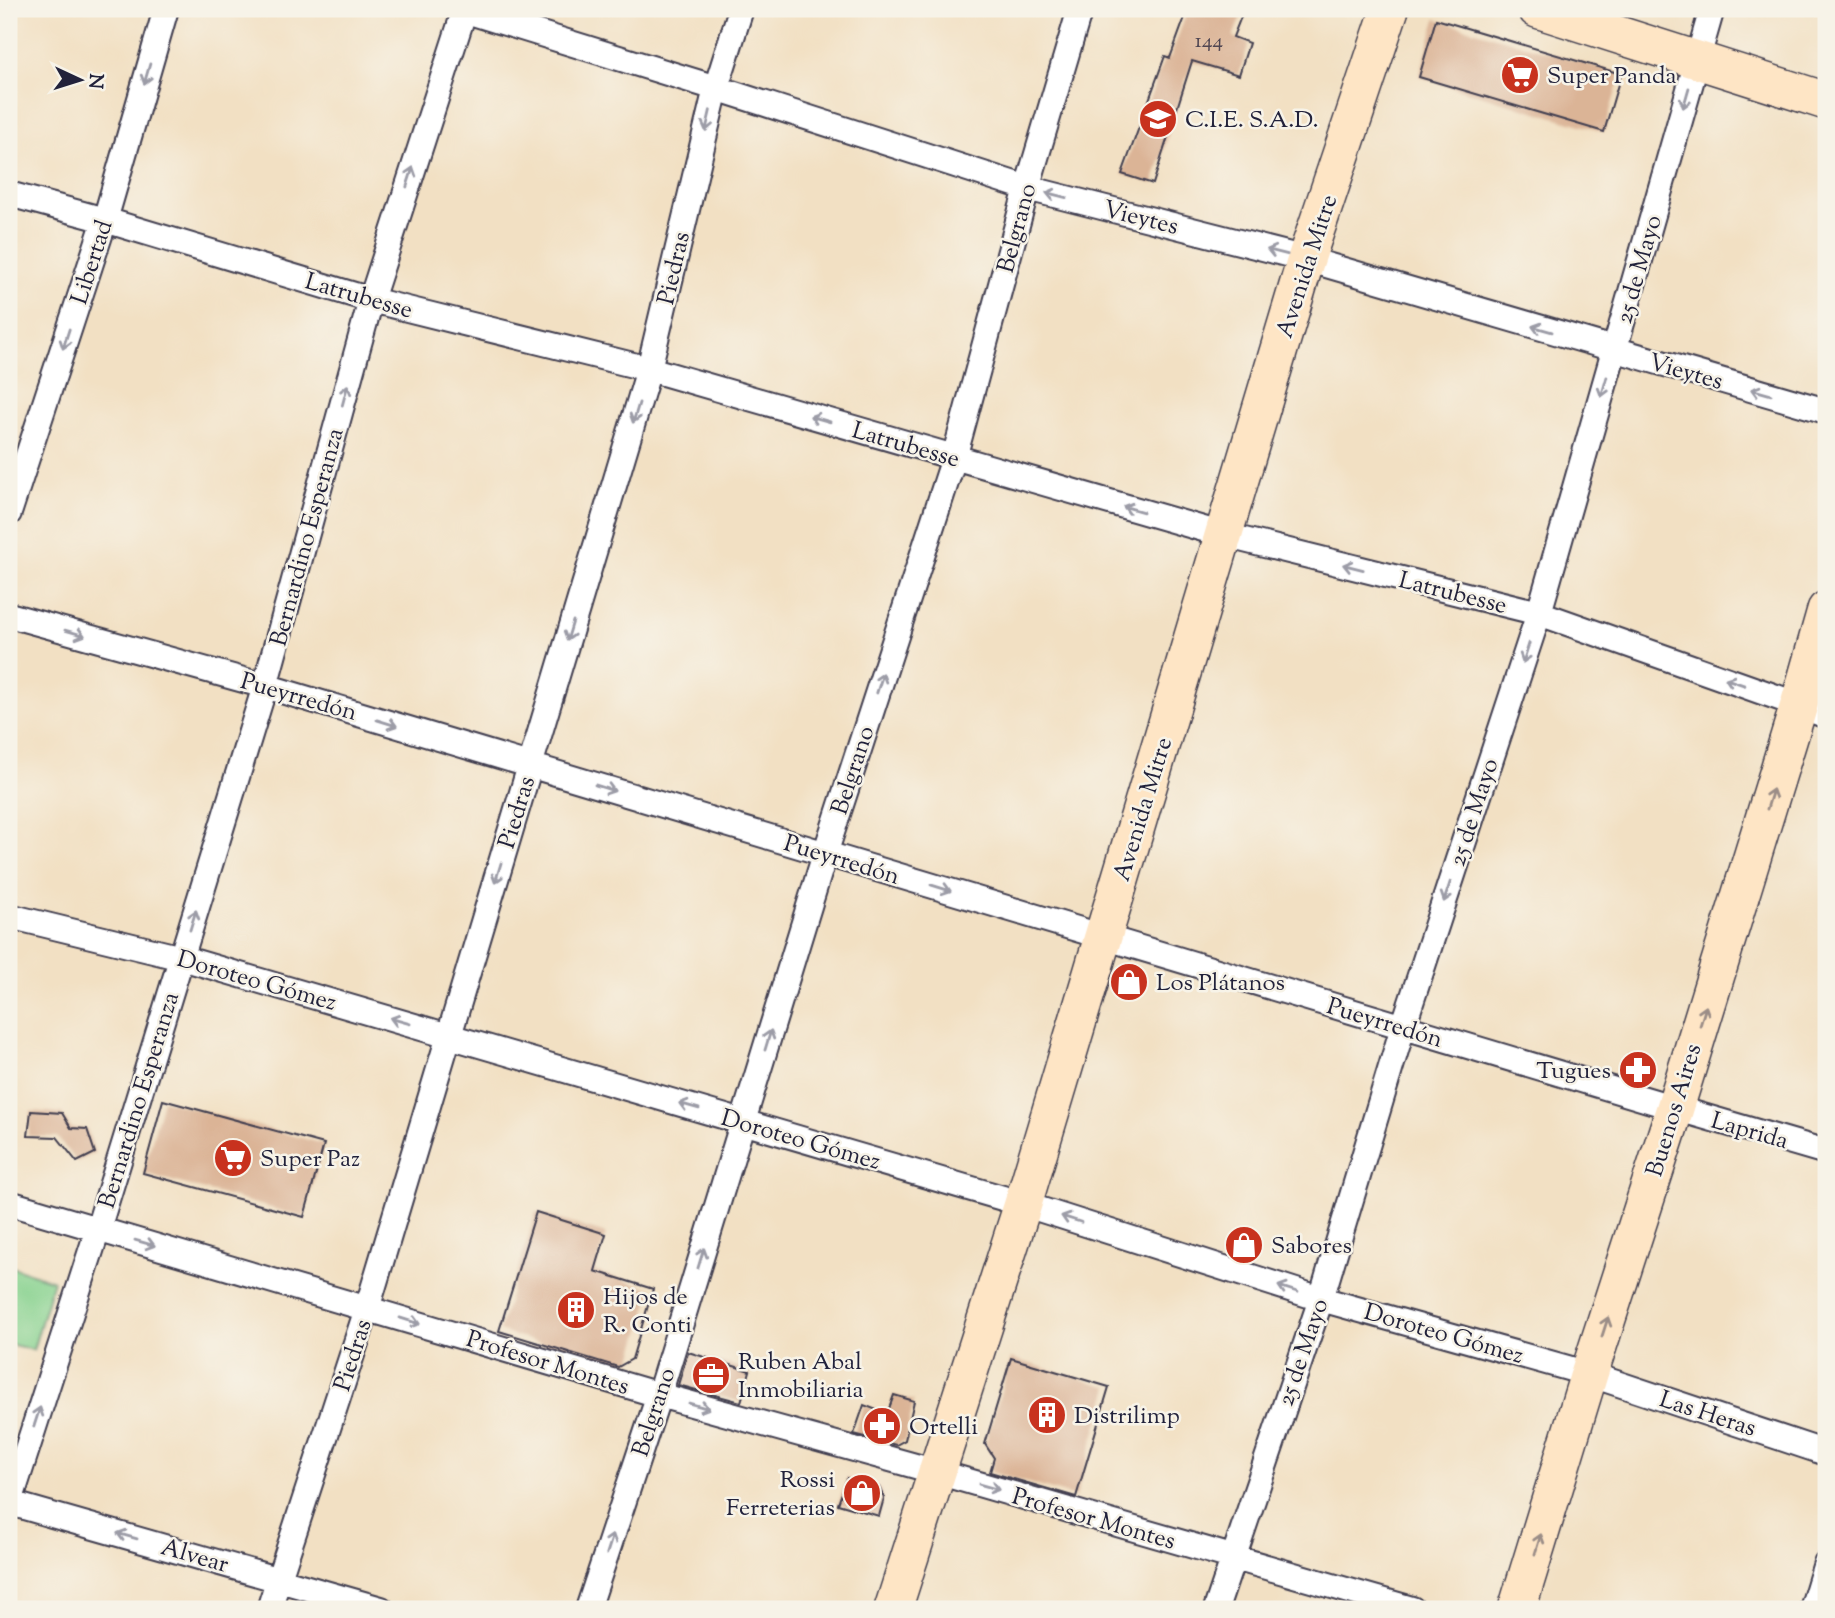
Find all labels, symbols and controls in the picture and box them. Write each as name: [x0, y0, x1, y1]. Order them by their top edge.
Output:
house number: 144: [1195, 27, 1223, 57]
north arrow: [46, 46, 116, 116]
supermarket icon: Super Panda: [1499, 54, 1541, 96]
place label: Super Panda: [1547, 60, 1677, 94]
one-way arrow: [139, 63, 152, 85]
text: N: [80, 73, 108, 90]
one-way arrow: [1678, 86, 1691, 108]
school or university icon: C.I.E. S.A.D.: [1137, 98, 1179, 140]
place label: C.I.E. S.A.D.: [1185, 104, 1319, 138]
one-way arrow: [701, 109, 714, 132]
one-way arrow: [405, 167, 418, 189]
street label: Belgrano: [990, 180, 1046, 277]
one-way arrow: [1045, 188, 1068, 201]
street label: Avenida Mitre: [1269, 191, 1347, 343]
street label: Vieytes: [1099, 193, 1182, 245]
street label: 25 de Mayo: [1608, 211, 1672, 328]
street label: Libertad: [63, 216, 123, 309]
street label: Piedras: [650, 229, 700, 308]
one-way arrow: [1266, 245, 1288, 258]
street label: Latrubesse: [301, 265, 416, 328]
one-way arrow: [1531, 322, 1554, 335]
one-way arrow: [59, 327, 71, 349]
street label: Vieytes: [1644, 346, 1727, 400]
one-way arrow: [1597, 376, 1610, 398]
one-way arrow: [339, 384, 352, 406]
one-way arrow: [1750, 385, 1772, 398]
one-way arrow: [628, 402, 641, 424]
one-way arrow: [809, 412, 831, 425]
street label: Latrubesse: [848, 414, 963, 477]
street label: Bernardino Esperanza: [262, 425, 353, 650]
one-way arrow: [1122, 502, 1144, 515]
one-way arrow: [1342, 560, 1365, 573]
street label: Latrubesse: [1395, 564, 1510, 624]
one-way arrow: [563, 620, 576, 642]
one-way arrow: [63, 627, 85, 640]
one-way arrow: [1519, 641, 1531, 663]
street label: Pueyrredón: [236, 665, 361, 731]
one-way arrow: [875, 672, 888, 694]
one-way arrow: [1724, 675, 1746, 687]
one-way arrow: [376, 717, 398, 730]
street label: Belgrano: [824, 722, 884, 819]
street label: Avenida Mitre: [1106, 733, 1182, 886]
street label: 25 de Mayo: [1441, 754, 1508, 871]
street label: Piedras: [491, 772, 545, 853]
one-way arrow: [594, 782, 616, 795]
one-way arrow: [1764, 788, 1777, 810]
street label: Pueyrredón: [779, 827, 904, 895]
one-way arrow: [490, 861, 503, 883]
one-way arrow: [1440, 881, 1453, 903]
one-way arrow: [929, 883, 951, 896]
one-way arrow: [188, 909, 201, 931]
street label: Doroteo Gómez: [173, 943, 340, 1021]
shop icon: Los Plátanos: [1108, 961, 1150, 1003]
place label: Los Plátanos: [1156, 967, 1285, 1001]
street label: Bernardino Esperanza: [91, 988, 189, 1213]
street label: Pueyrredón: [1322, 990, 1447, 1058]
one-way arrow: [1698, 1006, 1710, 1028]
one-way arrow: [389, 1014, 411, 1027]
one-way arrow: [762, 1029, 775, 1051]
street label: Buenos Aires: [1639, 1040, 1711, 1181]
pharmacy icon: Tugues: [1617, 1049, 1659, 1091]
place label: Tugues: [1536, 1055, 1611, 1089]
one-way arrow: [678, 1099, 700, 1112]
street label: Doroteo Gómez: [717, 1102, 884, 1180]
street label: Laprida: [1707, 1105, 1792, 1159]
supermarket icon: Super Paz: [212, 1137, 254, 1179]
place label: Super Paz: [260, 1143, 360, 1177]
one-way arrow: [1061, 1212, 1083, 1225]
shop icon: Sabores: [1223, 1224, 1265, 1266]
place label: Sabores: [1271, 1230, 1352, 1264]
one-way arrow: [133, 1237, 156, 1250]
one-way arrow: [696, 1247, 709, 1269]
place label: Hijos de R. Conti: [603, 1281, 692, 1343]
one-way arrow: [1277, 1281, 1299, 1294]
building icon: Hijos de R. Conti: [555, 1289, 597, 1331]
street label: 25 de Mayo: [1270, 1294, 1338, 1411]
street label: Doroteo Gómez: [1360, 1296, 1527, 1374]
street label: Piedras: [326, 1315, 381, 1396]
one-way arrow: [399, 1316, 421, 1329]
one-way arrow: [1599, 1316, 1612, 1338]
street label: Profesor Montes: [462, 1323, 633, 1405]
place label: Ruben Abal Inmobiliaria: [738, 1346, 864, 1408]
office icon: Ruben Abal Inmobiliaria: [690, 1354, 732, 1396]
street label: Belgrano: [625, 1364, 685, 1461]
street label: Las Heras: [1655, 1383, 1760, 1446]
building icon: Distrilimp: [1026, 1394, 1068, 1436]
one-way arrow: [687, 1400, 710, 1413]
place label: Distrilimp: [1074, 1400, 1180, 1434]
pharmacy icon: Ortelli: [861, 1405, 903, 1447]
one-way arrow: [32, 1407, 45, 1429]
place label: Ortelli: [909, 1411, 978, 1445]
place label: Rossi Ferreterias: [726, 1464, 835, 1526]
shop icon: Rossi Ferreterias: [841, 1472, 883, 1514]
street label: Profesor Montes: [1008, 1480, 1179, 1559]
one-way arrow: [977, 1482, 999, 1495]
one-way arrow: [116, 1528, 138, 1541]
street label: Alvear: [157, 1531, 232, 1583]
one-way arrow: [1532, 1533, 1545, 1555]
one-way arrow: [605, 1534, 617, 1556]

